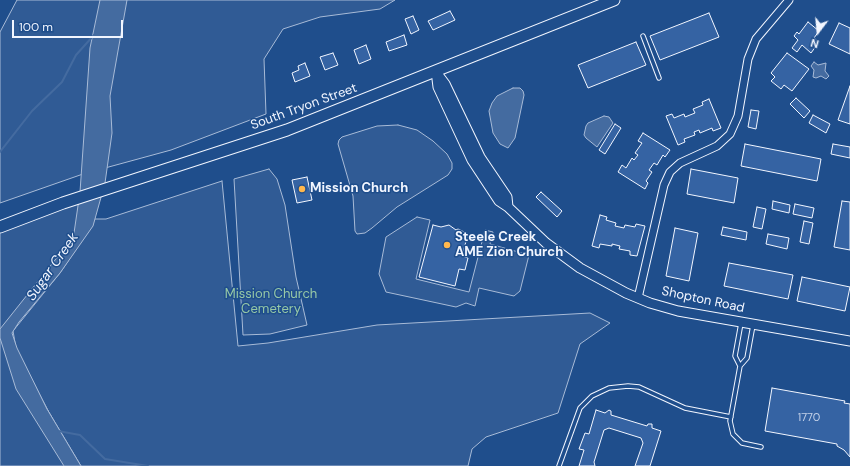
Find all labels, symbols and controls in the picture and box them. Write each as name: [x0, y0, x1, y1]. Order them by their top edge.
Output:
scale bar: [14, 12, 125, 38]
north arrow: [798, 12, 838, 52]
text: 100 m: [19, 19, 53, 35]
text: N: [809, 36, 820, 51]
street label: South Tryon Street: [249, 80, 359, 134]
place label: Mission Church: [310, 181, 408, 197]
marker: Mission Church: [297, 184, 307, 194]
water label: Sugar Creek: [23, 230, 83, 304]
place label: Steele Creek AME Zion Church: [455, 230, 563, 261]
marker: Steele Creek AME Zion Church: [442, 240, 452, 250]
street label: Shopton Road: [660, 284, 746, 316]
park label: Mission Church Cemetery: [225, 287, 317, 318]
house number: 1770: [798, 411, 820, 425]

